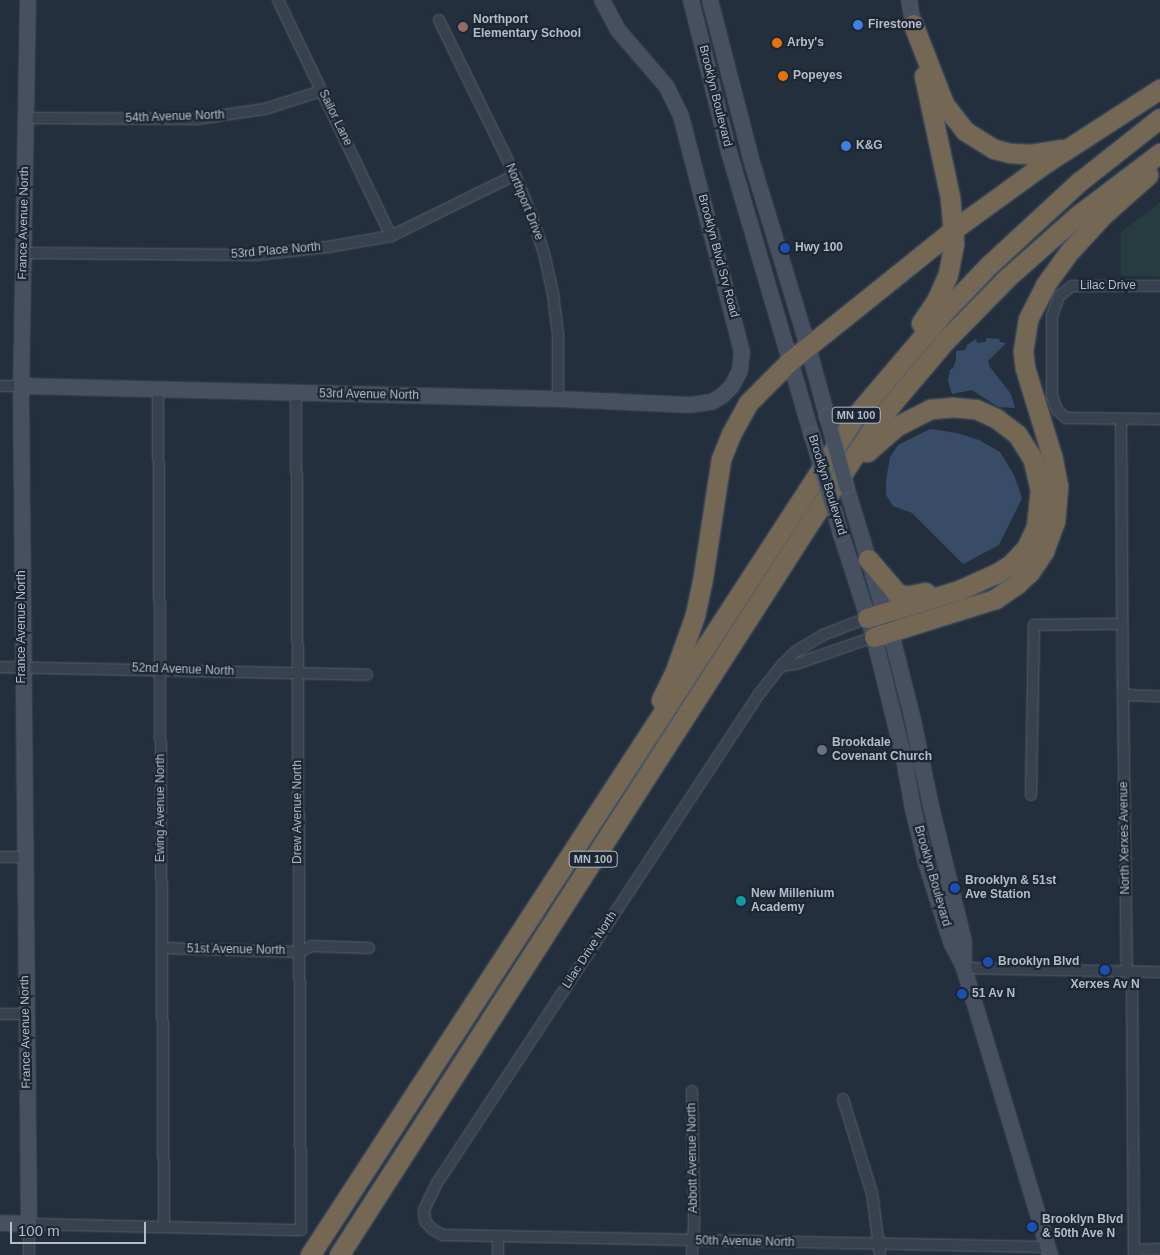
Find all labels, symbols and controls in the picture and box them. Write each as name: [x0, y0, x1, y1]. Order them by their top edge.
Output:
place label: Northport Elementary School: [473, 13, 581, 41]
place label: Firestone: [868, 18, 922, 32]
marker: Firestone: [852, 19, 864, 31]
marker: Northport Elementary School: [457, 21, 469, 33]
place label: Arby's: [787, 36, 824, 50]
marker: Arby's: [771, 37, 783, 49]
street label: Brooklyn Boulevard: [695, 44, 735, 148]
place label: Popeyes: [793, 69, 842, 83]
marker: Popeyes: [777, 70, 789, 82]
street label: Sailor Lane: [315, 88, 355, 148]
street label: 54th Avenue North: [125, 108, 225, 126]
place label: K&G: [856, 139, 883, 153]
marker: K&G: [840, 140, 852, 152]
street label: Northport Drive: [502, 162, 546, 242]
street label: France Avenue North: [16, 166, 32, 280]
street label: Brooklyn Blvd Srv Road: [695, 193, 741, 319]
street label: 53rd Place North: [231, 240, 321, 262]
place label: Hwy 100: [795, 241, 843, 255]
marker: Hwy 100: [779, 242, 791, 254]
street label: Lilac Drive: [1080, 279, 1136, 293]
street label: 53rd Avenue North: [319, 387, 419, 403]
road number: MN 100: [831, 406, 881, 424]
street label: Brooklyn Boulevard: [805, 433, 849, 537]
street label: France Avenue North: [15, 570, 29, 684]
street label: 52nd Avenue North: [131, 661, 235, 679]
place label: Brookdale Covenant Church: [832, 736, 932, 764]
marker: Brookdale Covenant Church: [816, 744, 828, 756]
street label: Ewing Avenue North: [154, 753, 168, 863]
street label: Drew Avenue North: [291, 760, 305, 864]
street label: North Xerxes Avenue: [1117, 781, 1133, 895]
street label: Brooklyn Boulevard: [911, 824, 953, 928]
road number: MN 100: [568, 851, 618, 868]
place label: Brooklyn & 51st Ave Station: [965, 874, 1056, 902]
marker: Brooklyn & 51st Ave Station: [949, 882, 961, 894]
place label: New Millenium Academy: [751, 887, 834, 915]
marker: New Millenium Academy: [735, 895, 747, 907]
street label: Lilac Drive North: [560, 909, 620, 991]
street label: 51st Avenue North: [186, 942, 286, 958]
place label: Brooklyn Blvd: [998, 955, 1079, 969]
marker: Brooklyn Blvd: [982, 956, 994, 968]
marker: Xerxes Av N: [1099, 964, 1111, 976]
street label: France Avenue North: [18, 975, 34, 1089]
place label: Xerxes Av N: [1070, 978, 1140, 992]
place label: 51 Av N: [972, 987, 1016, 1001]
marker: 51 Av N: [956, 988, 968, 1000]
street label: Abbott Avenue North: [685, 1102, 701, 1214]
scale bar: [12, 1212, 149, 1244]
place label: Brooklyn Blvd & 50th Ave N: [1042, 1213, 1123, 1241]
marker: Brooklyn Blvd & 50th Ave N: [1026, 1221, 1038, 1233]
text: 100 m: [18, 1222, 60, 1239]
street label: 50th Avenue North: [695, 1234, 795, 1250]

